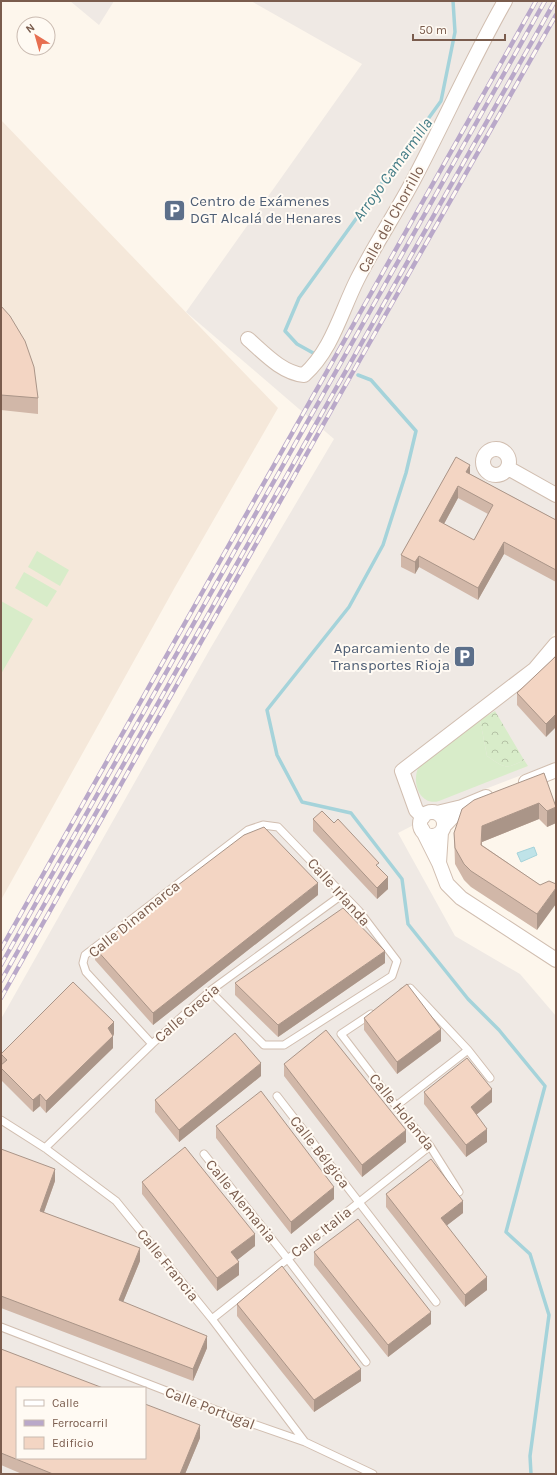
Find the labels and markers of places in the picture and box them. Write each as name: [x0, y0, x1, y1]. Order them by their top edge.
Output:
place label: Centro de Exámenes DGT Alcalá de Henares: [190, 192, 342, 227]
parking icon: Centro de Exámenes DGT Alcalá de Henares: [161, 197, 187, 223]
place label: Aparcamiento de Transportes Rioja: [331, 639, 450, 674]
parking icon: Aparcamiento de Transportes Rioja: [452, 644, 478, 670]

